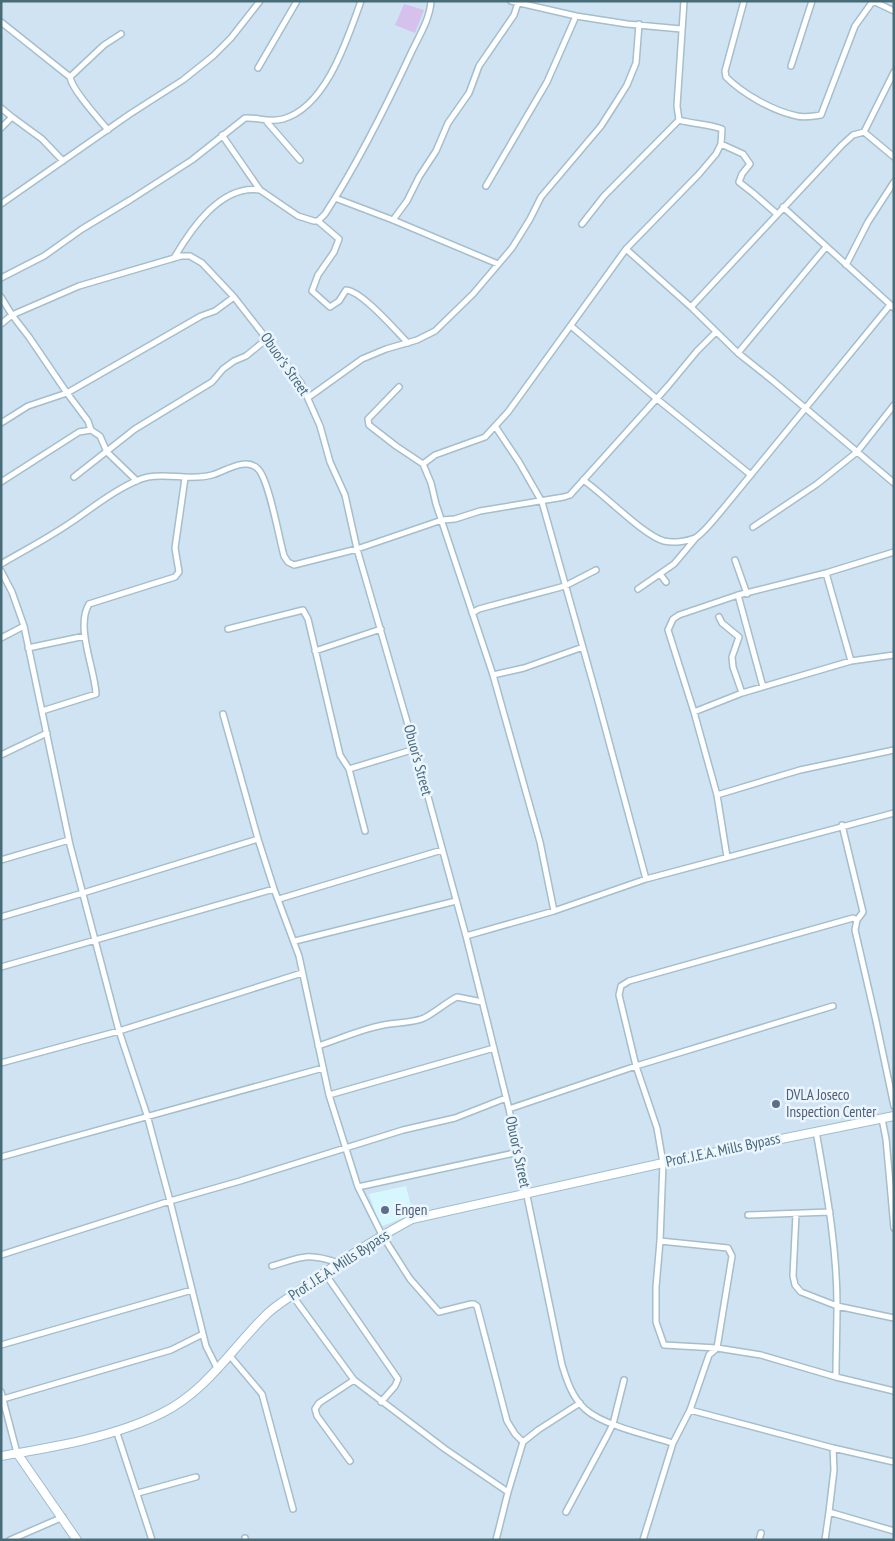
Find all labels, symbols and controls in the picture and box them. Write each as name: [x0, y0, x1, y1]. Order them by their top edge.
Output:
street label: Obuor’s Street: [257, 328, 314, 399]
street label: Obuor’s Street: [400, 722, 437, 797]
place label: DVLA Joseco Inspection Center: [786, 1085, 877, 1121]
marker: DVLA Joseco Inspection Center: [770, 1098, 782, 1110]
street label: Obuor’s Street: [502, 1114, 535, 1189]
street label: Prof. J.E.A. Mills Bypass: [664, 1128, 782, 1171]
place label: Engen: [395, 1200, 427, 1219]
marker: Engen: [379, 1204, 391, 1216]
street label: Prof. J.E.A. Mills Bypass: [285, 1225, 393, 1304]

